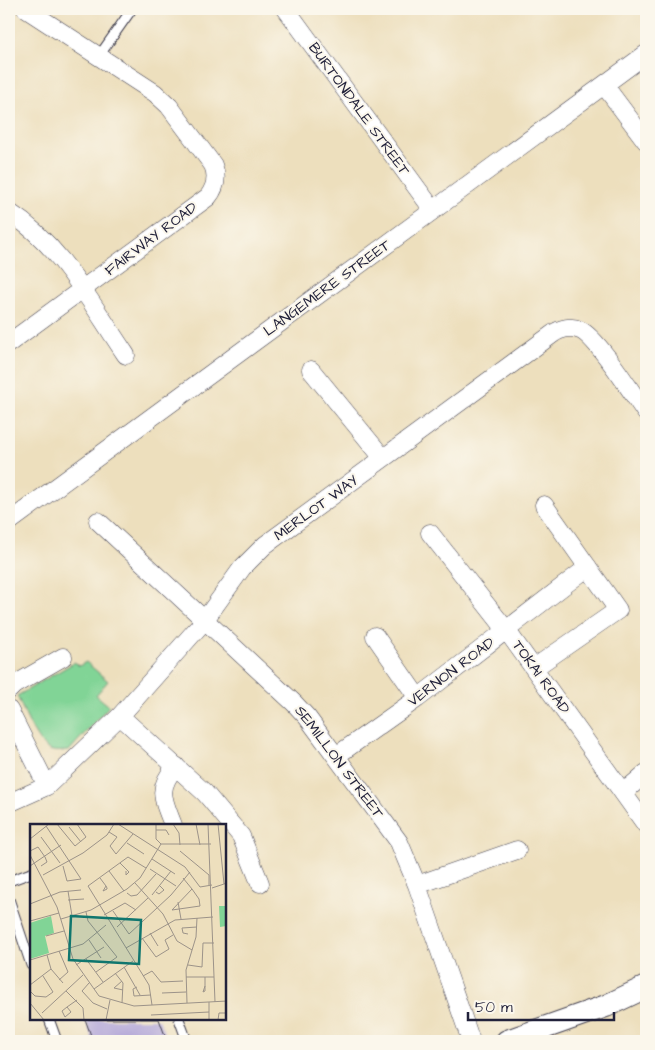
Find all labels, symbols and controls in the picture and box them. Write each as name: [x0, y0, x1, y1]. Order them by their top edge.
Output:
street label: BURTONDALE STREET: [303, 38, 415, 180]
street label: FAIRWAY ROAD: [100, 197, 202, 281]
street label: LANGEMERE STREET: [259, 234, 395, 341]
street label: MERLOT WAY: [270, 470, 362, 546]
street label: VERNON ROAD: [403, 632, 499, 712]
street label: TOKAI ROAD: [507, 636, 575, 718]
street label: SEMILLON STREET: [290, 701, 389, 823]
inset map: [30, 824, 226, 1020]
scale bar: [468, 990, 614, 1022]
text: 50 m: [475, 997, 513, 1018]

